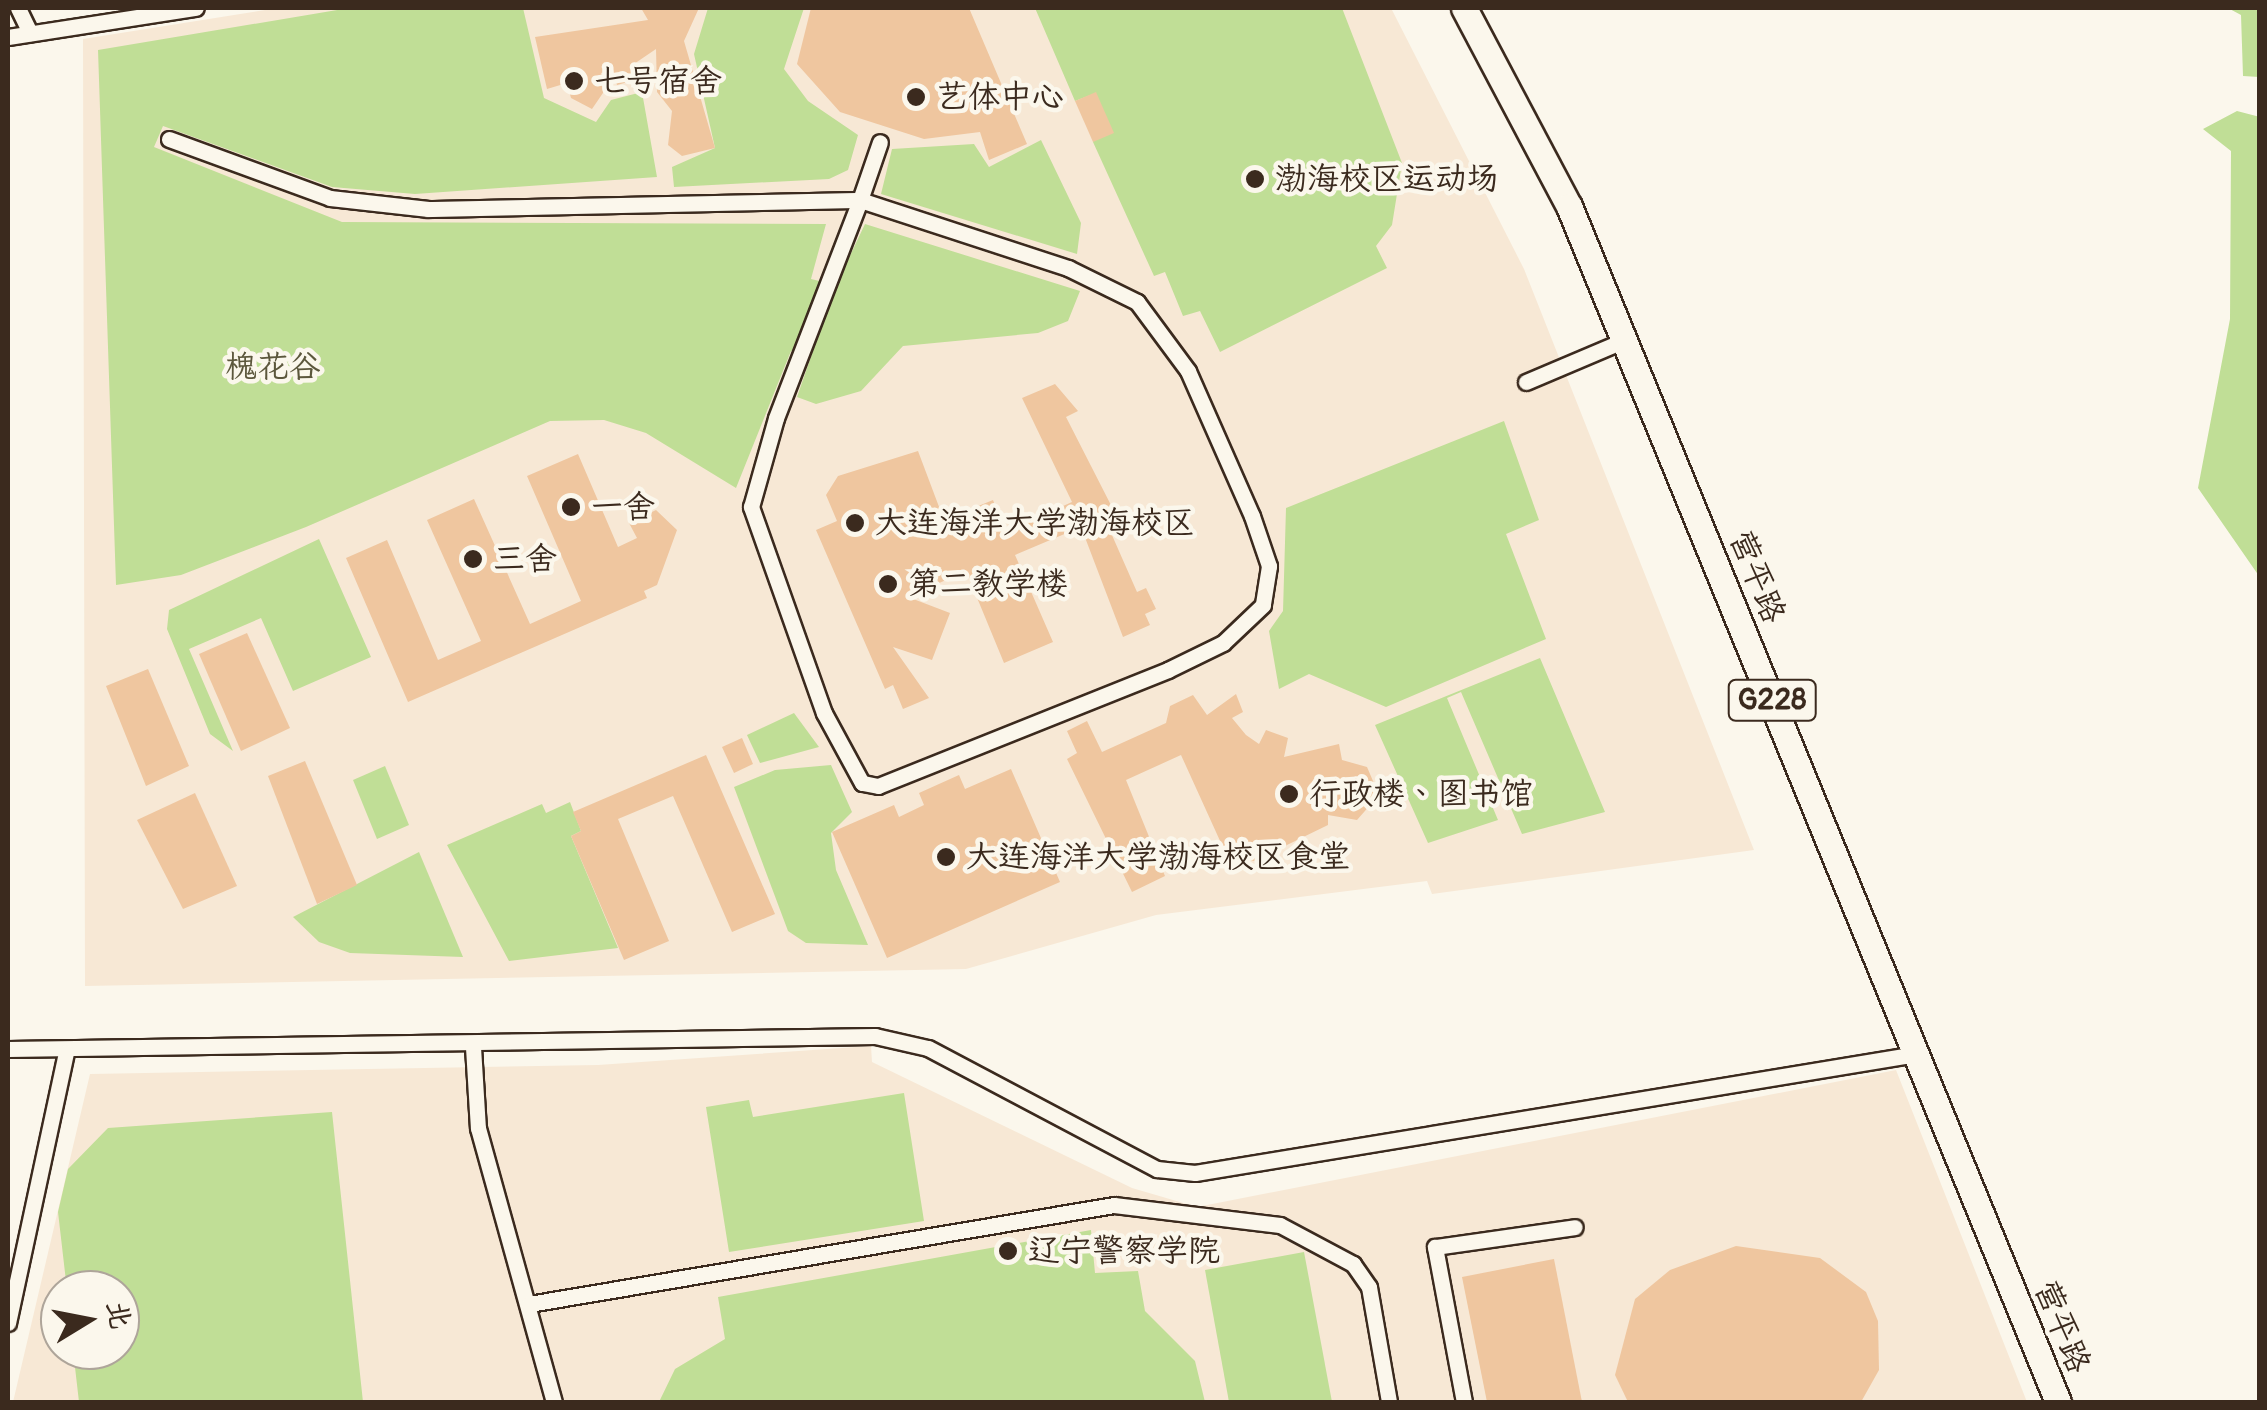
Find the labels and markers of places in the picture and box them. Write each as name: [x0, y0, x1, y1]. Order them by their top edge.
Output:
place label: 七号宿舍: [594, 62, 722, 100]
marker: 七号宿舍: [563, 70, 585, 92]
place label: 艺体中心: [936, 78, 1064, 116]
marker: 艺体中心: [905, 86, 927, 108]
place label: 渤海校区运动场: [1275, 160, 1499, 198]
marker: 渤海校区运动场: [1244, 168, 1266, 190]
place label: 一舍: [591, 488, 655, 526]
marker: 一舍: [560, 496, 582, 518]
place label: 大连海洋大学渤海校区: [875, 504, 1195, 542]
marker: 大连海洋大学渤海校区: [844, 512, 866, 534]
place label: 三舍: [493, 540, 557, 578]
marker: 三舍: [462, 548, 484, 570]
place label: 第二教学楼: [908, 565, 1068, 603]
marker: 第二教学楼: [877, 573, 899, 595]
place label: 行政楼、图书馆: [1309, 775, 1533, 813]
marker: 行政楼、图书馆: [1278, 783, 1300, 805]
place label: 大连海洋大学渤海校区食堂: [966, 838, 1350, 876]
marker: 大连海洋大学渤海校区食堂: [935, 846, 957, 868]
place label: 辽宁警察学院: [1028, 1232, 1220, 1270]
marker: 辽宁警察学院: [997, 1240, 1019, 1262]

